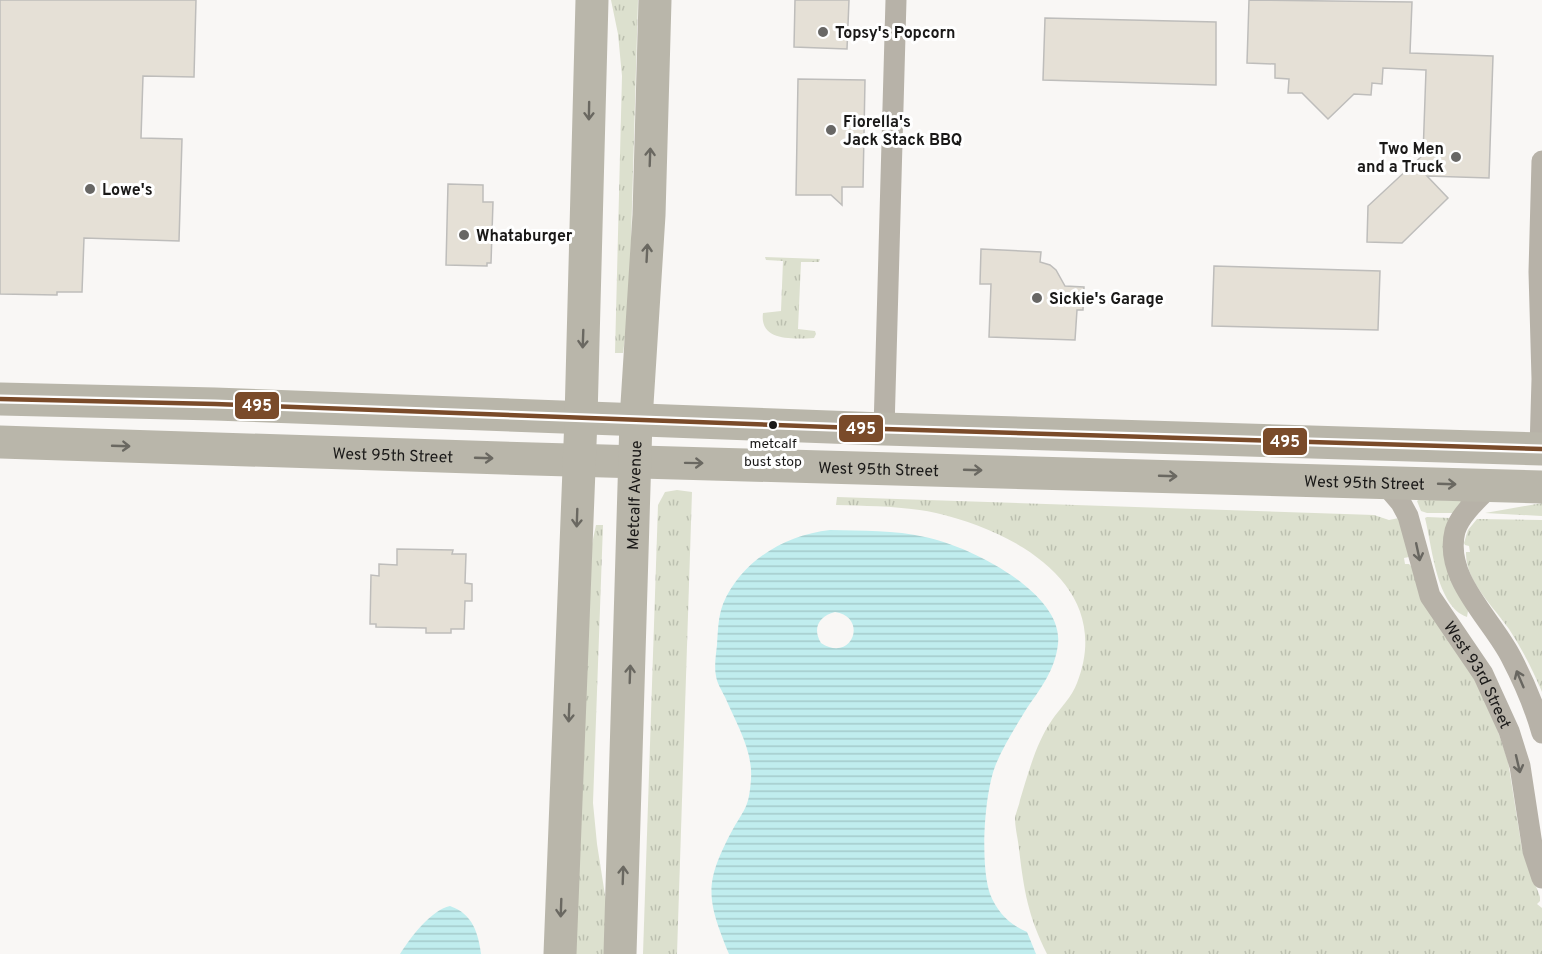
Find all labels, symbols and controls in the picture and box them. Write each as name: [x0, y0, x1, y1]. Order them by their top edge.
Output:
place label: Topsy's Popcorn: [835, 24, 955, 44]
marker: Topsy's Popcorn: [816, 25, 830, 39]
one-way arrow: [584, 100, 595, 120]
place label: Fiorella's Jack Stack BBQ: [843, 113, 962, 151]
marker: Fiorella's Jack Stack BBQ: [824, 123, 838, 137]
place label: Two Men and a Truck: [1357, 140, 1444, 178]
one-way arrow: [645, 147, 656, 167]
marker: Two Men and a Truck: [1449, 150, 1463, 164]
place label: Lowe's: [102, 181, 153, 201]
marker: Lowe's: [83, 182, 97, 196]
place label: Whataburger: [476, 227, 573, 247]
marker: Whataburger: [457, 228, 471, 242]
one-way arrow: [641, 244, 652, 264]
place label: Sickie's Garage: [1049, 290, 1164, 310]
marker: Sickie's Garage: [1030, 291, 1044, 305]
one-way arrow: [577, 328, 589, 348]
line badge: 495: [234, 391, 280, 420]
text: 495: [242, 397, 272, 417]
line badge: 495: [838, 414, 884, 443]
marker: metcalf bust stop: [767, 419, 779, 431]
text: 495: [846, 420, 876, 440]
line badge: 495: [1262, 427, 1308, 456]
text: 495: [1270, 433, 1300, 453]
place label: metcalf bust stop: [744, 436, 802, 471]
one-way arrow: [111, 440, 131, 452]
street label: Metcalf Avenue: [624, 440, 647, 550]
street label: West 95th Street: [332, 445, 453, 468]
one-way arrow: [474, 452, 494, 464]
one-way arrow: [684, 457, 704, 468]
street label: West 95th Street: [818, 459, 939, 482]
one-way arrow: [963, 464, 983, 476]
one-way arrow: [1157, 470, 1177, 481]
street label: West 95th Street: [1304, 472, 1425, 496]
one-way arrow: [1436, 478, 1456, 489]
one-way arrow: [571, 508, 582, 528]
one-way arrow: [1413, 541, 1424, 561]
street label: West 93rd Street: [1438, 618, 1515, 732]
one-way arrow: [624, 664, 635, 684]
one-way arrow: [1514, 670, 1526, 688]
one-way arrow: [563, 703, 574, 723]
one-way arrow: [1513, 754, 1525, 773]
one-way arrow: [617, 865, 629, 885]
one-way arrow: [556, 898, 567, 918]

